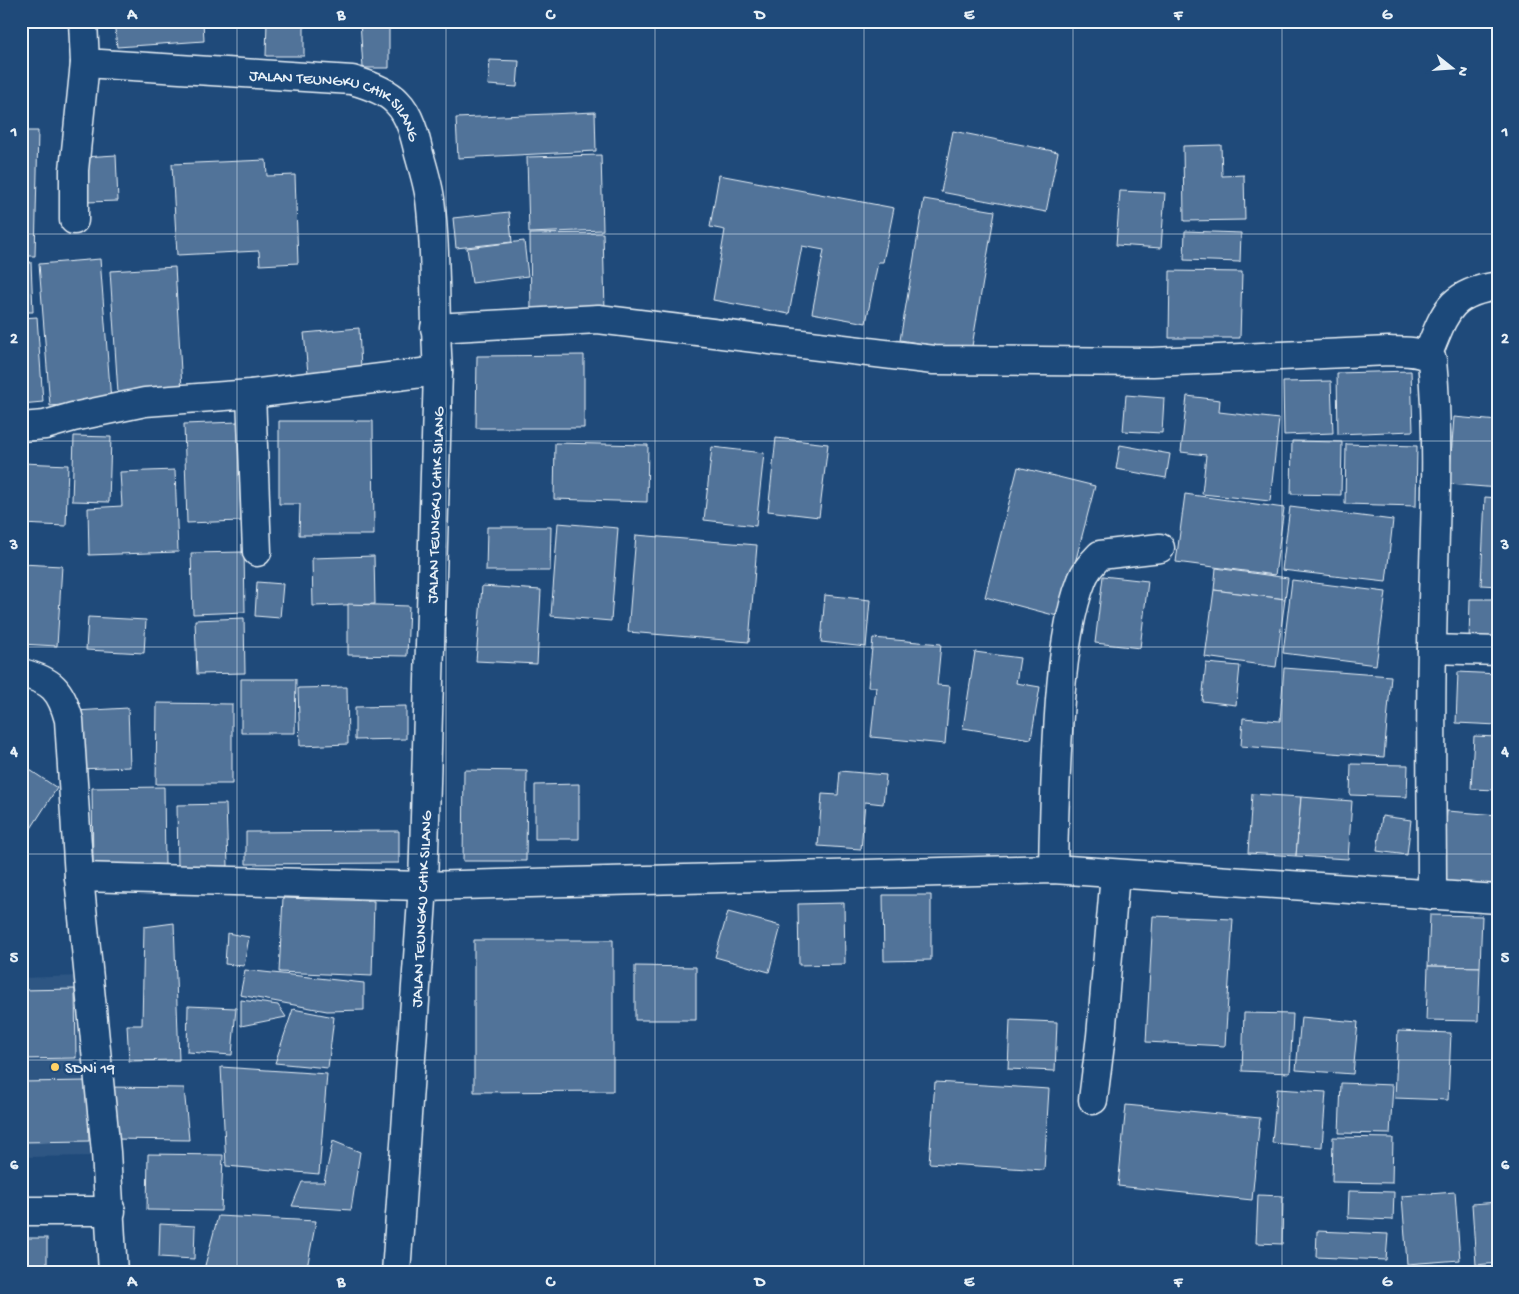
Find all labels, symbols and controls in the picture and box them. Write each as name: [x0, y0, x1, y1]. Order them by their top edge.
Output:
text: A: [126, 7, 138, 26]
text: B: [336, 7, 346, 26]
text: C: [545, 7, 556, 26]
text: D: [753, 7, 766, 26]
text: E: [964, 7, 975, 26]
text: F: [1173, 7, 1184, 26]
text: G: [1382, 7, 1393, 26]
north arrow: [1426, 42, 1476, 92]
text: N: [1453, 64, 1472, 78]
street label: JALAN TEUNGKU CHIK SILANG: [248, 67, 422, 145]
text: 1: [10, 124, 17, 143]
text: 1: [1501, 124, 1508, 143]
text: 2: [10, 331, 18, 350]
text: 2: [1501, 331, 1509, 350]
street label: JALAN TEUNGKU CHIK SILANG: [425, 406, 450, 604]
text: 3: [9, 537, 18, 556]
text: 3: [1500, 537, 1509, 556]
text: 4: [9, 744, 18, 763]
text: 4: [1500, 744, 1509, 763]
street label: JALAN TEUNGKU CHIK SILANG: [409, 810, 438, 1008]
text: 5: [10, 950, 19, 969]
text: 5: [1501, 950, 1510, 969]
marker: SDNi 19: [49, 1061, 61, 1073]
place label: SDNi 19: [65, 1061, 115, 1080]
text: 6: [10, 1157, 19, 1176]
text: 6: [1501, 1157, 1510, 1176]
text: A: [126, 1274, 138, 1293]
text: B: [336, 1274, 346, 1293]
text: C: [545, 1274, 556, 1293]
text: D: [753, 1274, 766, 1293]
text: E: [964, 1274, 975, 1293]
text: F: [1173, 1274, 1184, 1293]
text: G: [1382, 1274, 1393, 1293]

